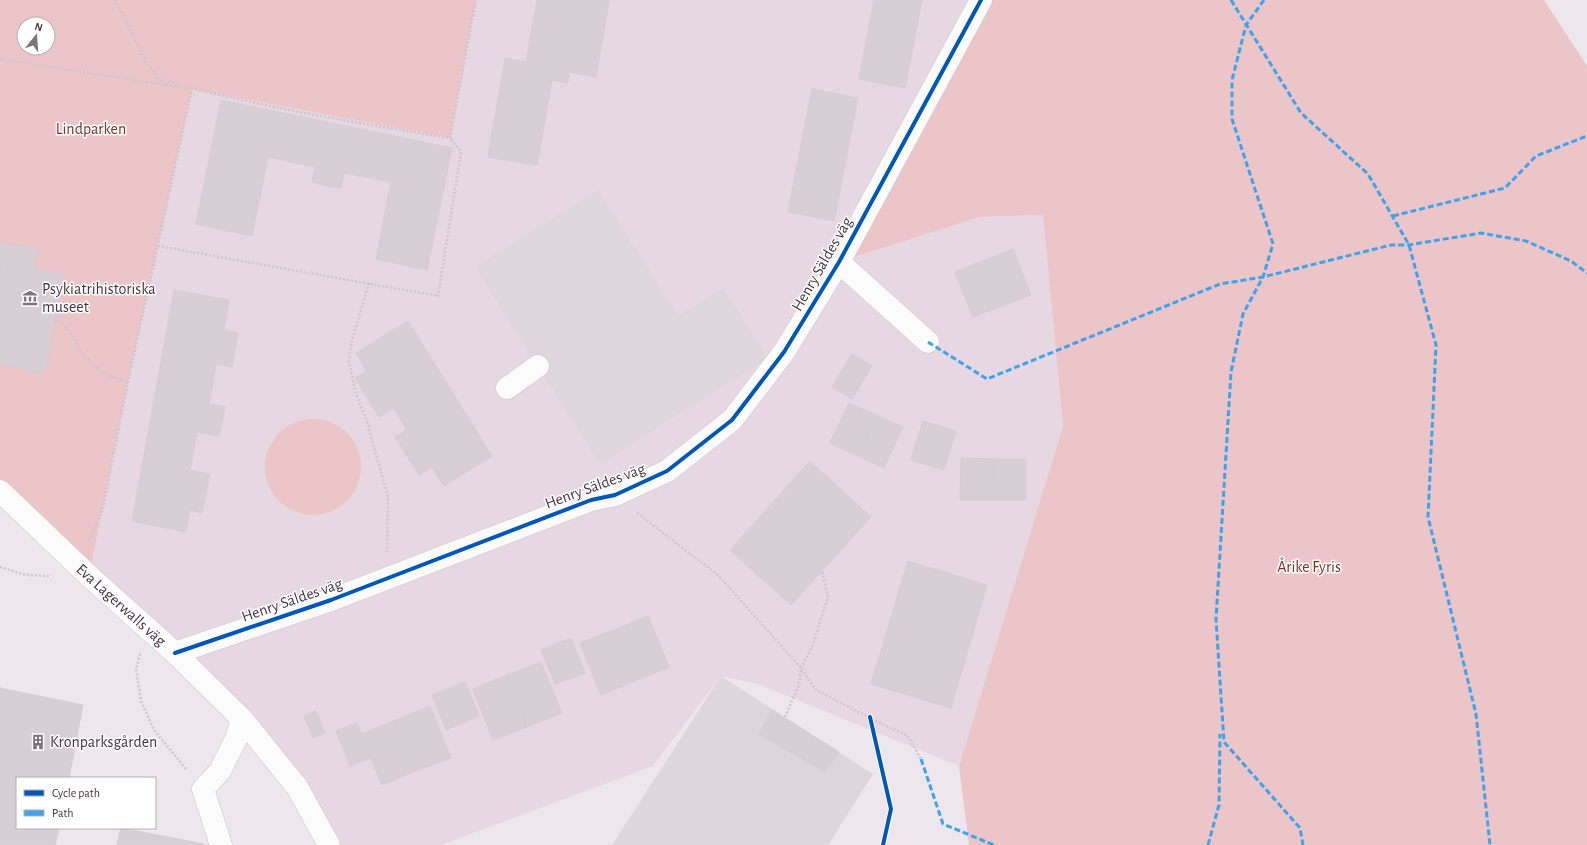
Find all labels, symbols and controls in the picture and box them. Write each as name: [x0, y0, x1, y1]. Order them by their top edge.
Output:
north arrow: [16, 16, 56, 56]
text: N: [34, 21, 44, 33]
park label: Lindparken: [56, 121, 126, 137]
street label: Henry Säldes väg: [789, 214, 856, 314]
place label: Psykiatrihistoriska museet: [42, 281, 156, 315]
museum icon: Psykiatrihistoriska museet: [21, 289, 39, 307]
street label: Henry Säldes väg: [543, 460, 648, 512]
park label: Årike Fyris: [1277, 557, 1341, 576]
street label: Eva Lagerwalls väg: [73, 561, 169, 649]
street label: Henry Säldes väg: [240, 575, 345, 626]
building icon: Kronparksgården: [29, 733, 47, 751]
place label: Kronparksgården: [50, 734, 157, 750]
legend: [16, 777, 156, 829]
text: Cycle path: [52, 787, 100, 800]
text: Path: [52, 807, 74, 819]

